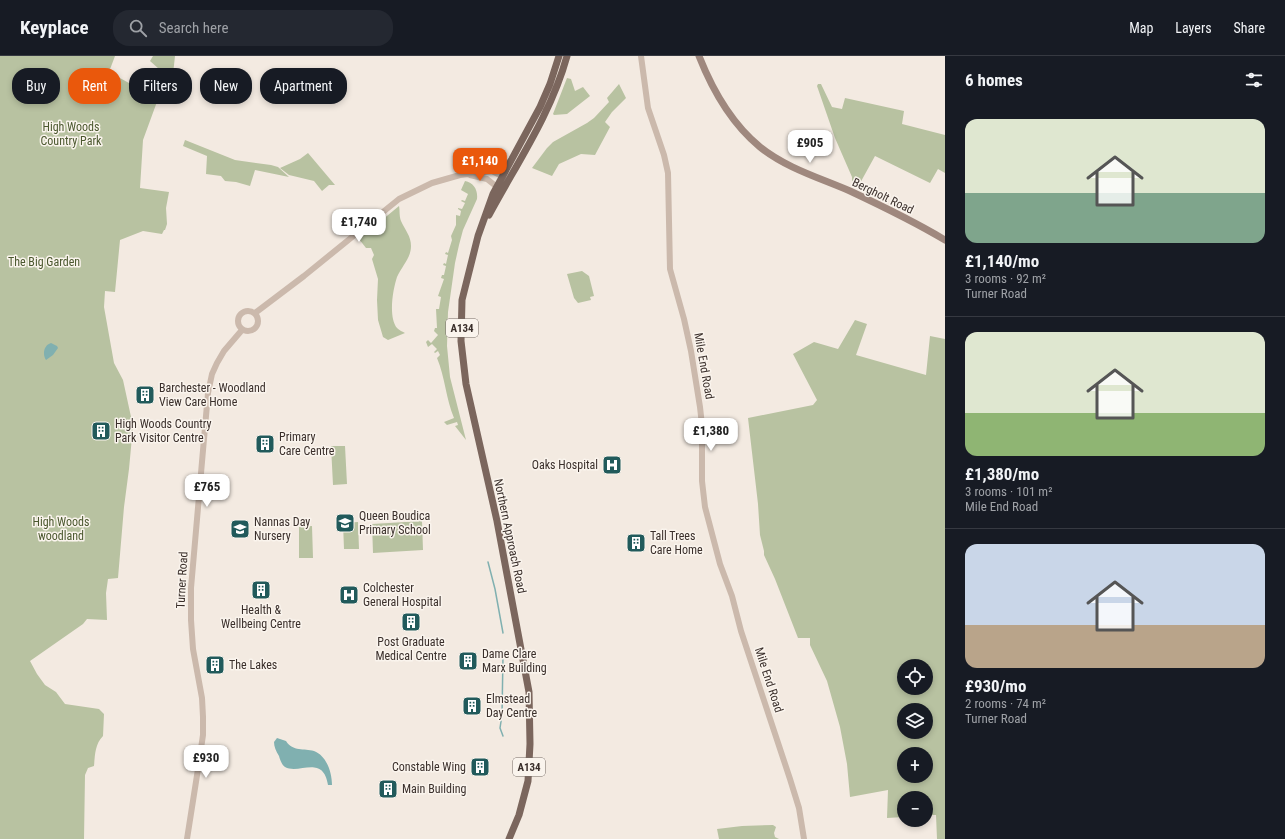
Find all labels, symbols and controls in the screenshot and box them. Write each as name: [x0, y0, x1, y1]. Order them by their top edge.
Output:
search box: [113, 10, 393, 46]
text: Keyplace: [20, 16, 89, 39]
icon: search: [127, 17, 149, 39]
text: Search here: [159, 19, 228, 37]
text: Map: [1129, 20, 1153, 36]
text: Layers: [1175, 20, 1212, 36]
text: Share: [1234, 20, 1265, 36]
chip: Buy: [12, 68, 60, 104]
chip: Rent: [68, 68, 121, 104]
chip: Filters: [129, 68, 192, 104]
chip: New: [200, 68, 252, 104]
chip: Apartment: [260, 68, 347, 104]
icon: filters: [1243, 69, 1265, 91]
text: 6 homes: [965, 70, 1023, 90]
park label: High Woods Country Park: [41, 120, 102, 148]
pin: £905: [786, 130, 834, 164]
text: £905: [797, 135, 823, 150]
icon: home: [1079, 145, 1151, 217]
pin: £1,140: [447, 148, 513, 182]
text: £1,140: [462, 153, 498, 168]
street label: Bergholt Road: [850, 175, 916, 217]
pin: £1,740: [326, 209, 392, 243]
text: £1,740: [341, 214, 377, 229]
text: £1,140/mo: [965, 251, 1039, 271]
park label: The Big Garden: [8, 255, 80, 269]
text: 3 rooms · 92 m²: [965, 271, 1046, 286]
text: Turner Road: [965, 286, 1027, 301]
road number: A134: [446, 319, 478, 337]
street label: Mile End Road: [691, 332, 717, 401]
icon: home: [1079, 358, 1151, 430]
place label: Barchester - Woodland View Care Home: [159, 381, 266, 409]
building icon: Barchester - Woodland View Care Home: [134, 384, 156, 406]
place label: High Woods Country Park Visitor Centre: [115, 417, 212, 445]
pin: £1,380: [678, 418, 744, 452]
building icon: High Woods Country Park Visitor Centre: [90, 420, 112, 442]
text: £1,380: [693, 423, 729, 438]
place label: Primary Care Centre: [279, 430, 335, 458]
building icon: Primary Care Centre: [254, 433, 276, 455]
hospital icon: Oaks Hospital: [601, 454, 623, 476]
place label: Oaks Hospital: [532, 458, 598, 472]
text: £1,380/mo: [965, 464, 1039, 484]
pin: £765: [183, 474, 231, 508]
street label: Northern Approach Road: [491, 477, 529, 595]
text: £765: [194, 479, 220, 494]
text: 3 rooms · 101 m²: [965, 484, 1052, 499]
text: Mile End Road: [965, 499, 1038, 514]
place label: Queen Boudica Primary School: [359, 509, 431, 537]
school or university icon: Queen Boudica Primary School: [334, 512, 356, 534]
park label: High Woods woodland: [32, 515, 90, 543]
place label: Nannas Day Nursery: [254, 515, 310, 543]
school or university icon: Nannas Day Nursery: [229, 518, 251, 540]
place label: Tall Trees Care Home: [650, 529, 703, 557]
building icon: Tall Trees Care Home: [625, 532, 647, 554]
street label: Turner Road: [174, 551, 190, 609]
icon: home: [1079, 570, 1151, 642]
building icon: Health & Wellbeing Centre: [250, 579, 272, 601]
place label: Colchester General Hospital: [363, 581, 442, 609]
hospital icon: Colchester General Hospital: [338, 584, 360, 606]
place label: Health & Wellbeing Centre: [221, 603, 301, 631]
building icon: Post Graduate Medical Centre: [400, 611, 422, 633]
place label: Post Graduate Medical Centre: [375, 635, 447, 663]
street label: Mile End Road: [752, 646, 786, 714]
place label: Dame Clare Marx Building: [482, 647, 547, 675]
building icon: Dame Clare Marx Building: [457, 650, 479, 672]
building icon: The Lakes: [204, 654, 226, 676]
place label: The Lakes: [229, 658, 277, 672]
map controls: [897, 659, 933, 827]
button: locate: [897, 659, 933, 695]
text: £930/mo: [965, 676, 1026, 696]
place label: Elmstead Day Centre: [486, 692, 538, 720]
building icon: Elmstead Day Centre: [461, 695, 483, 717]
text: 2 rooms · 74 m²: [965, 696, 1046, 711]
button: layers: [897, 703, 933, 739]
text: Turner Road: [965, 711, 1027, 726]
pin: £930: [182, 745, 230, 779]
button: +: [897, 747, 933, 783]
text: £930: [193, 750, 219, 765]
building icon: Constable Wing: [469, 756, 491, 778]
road number: A134: [513, 758, 545, 776]
place label: Constable Wing: [392, 760, 466, 774]
building icon: Main Building: [377, 778, 399, 800]
place label: Main Building: [402, 782, 467, 796]
button: −: [897, 791, 933, 827]

